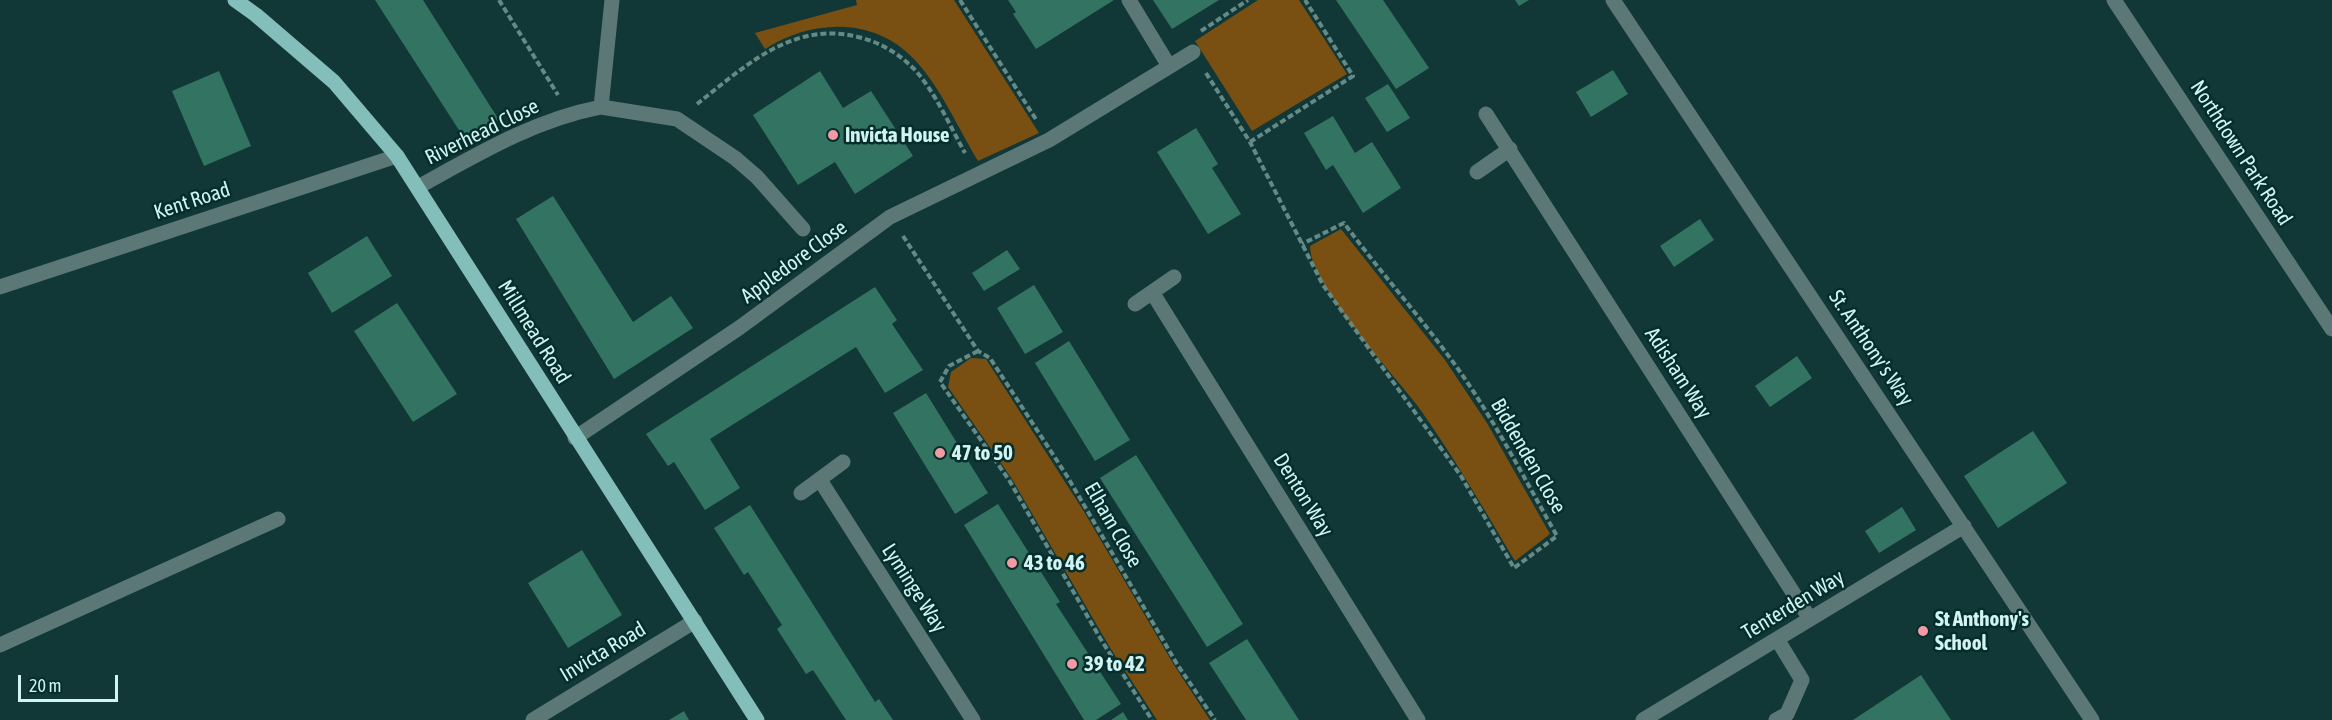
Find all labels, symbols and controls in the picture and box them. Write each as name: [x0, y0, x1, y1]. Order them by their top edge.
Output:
street label: Northdown Park Road: [2185, 76, 2297, 230]
street label: Riverhead Close: [421, 94, 543, 170]
place label: Invicta House: [845, 122, 950, 148]
marker: Invicta House: [826, 128, 840, 142]
street label: Kent Road: [151, 177, 233, 225]
street label: Appledore Close: [736, 215, 852, 309]
street label: Millmead Road: [492, 276, 576, 388]
street label: St. Anthony's Way: [1823, 286, 1919, 410]
street label: Adisham Way: [1639, 323, 1717, 423]
street label: Biddenden Close: [1485, 394, 1571, 518]
place label: 47 to 50: [952, 440, 1013, 466]
marker: 47 to 50: [933, 446, 947, 460]
street label: Denton Way: [1268, 449, 1338, 541]
street label: Elham Close: [1079, 478, 1147, 572]
street label: Lyminge Way: [876, 539, 952, 637]
place label: 43 to 46: [1024, 550, 1085, 576]
marker: 43 to 46: [1005, 556, 1019, 570]
street label: Tenterden Way: [1737, 565, 1849, 645]
place label: St Anthony's School: [1935, 606, 2029, 656]
street label: Invicta Road: [556, 617, 650, 687]
marker: St Anthony's School: [1916, 624, 1930, 638]
place label: 39 to 42: [1084, 651, 1145, 677]
marker: 39 to 42: [1065, 657, 1079, 671]
scale bar: [21, 663, 122, 701]
text: 20 m: [29, 675, 61, 696]

